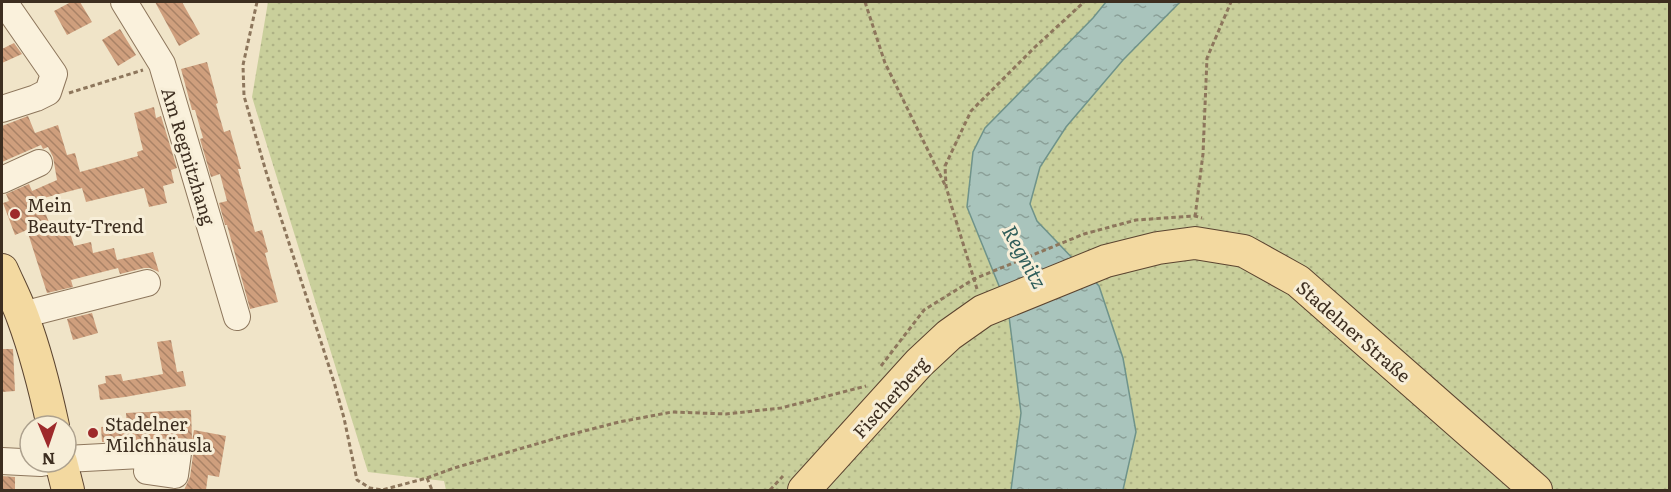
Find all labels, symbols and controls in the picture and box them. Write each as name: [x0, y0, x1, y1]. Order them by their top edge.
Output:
street label: Am Regnitzhang: [155, 84, 223, 229]
place label: Mein Beauty-Trend: [27, 191, 144, 239]
marker: Mein Beauty-Trend: [8, 207, 22, 221]
water label: Regnitz: [996, 219, 1056, 294]
street label: Stadelner Straße: [1291, 274, 1417, 388]
street label: Fischerberg: [846, 349, 935, 444]
place label: Stadelner Milchhäusla: [105, 410, 212, 458]
north arrow: [18, 414, 78, 474]
marker: Stadelner Milchhäusla: [86, 426, 100, 440]
text: N: [41, 448, 56, 472]

